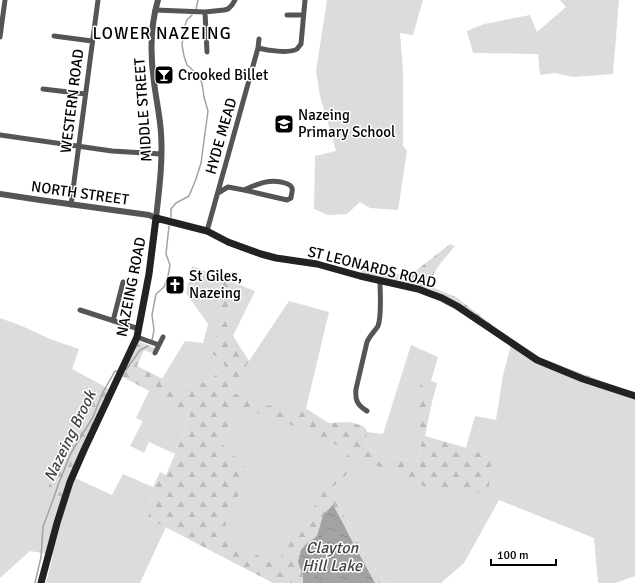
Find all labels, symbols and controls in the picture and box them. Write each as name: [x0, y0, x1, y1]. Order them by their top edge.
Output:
district label: LOWER NAZEING: [92, 23, 232, 44]
street label: WESTERN ROAD: [57, 48, 87, 154]
street label: MIDDLE STREET: [130, 57, 156, 163]
bar icon: Crooked Billet: [153, 64, 175, 86]
place label: Crooked Billet: [178, 66, 268, 84]
street label: HYDE MEAD: [202, 96, 240, 176]
place label: Nazeing Primary School: [298, 106, 395, 141]
school or university icon: Nazeing Primary School: [273, 113, 295, 135]
street label: NORTH STREET: [30, 177, 131, 209]
street label: NAZEING ROAD: [113, 236, 149, 338]
street label: ST LEONARDS ROAD: [306, 242, 438, 292]
place label: St Giles, Nazeing: [189, 267, 242, 302]
church icon: St Giles, Nazeing: [164, 274, 186, 296]
water label: Nazeing Brook: [39, 386, 101, 485]
water label: Clayton Hill Lake: [302, 538, 363, 576]
scale bar: [491, 541, 556, 567]
text: 100 m: [497, 548, 529, 563]

